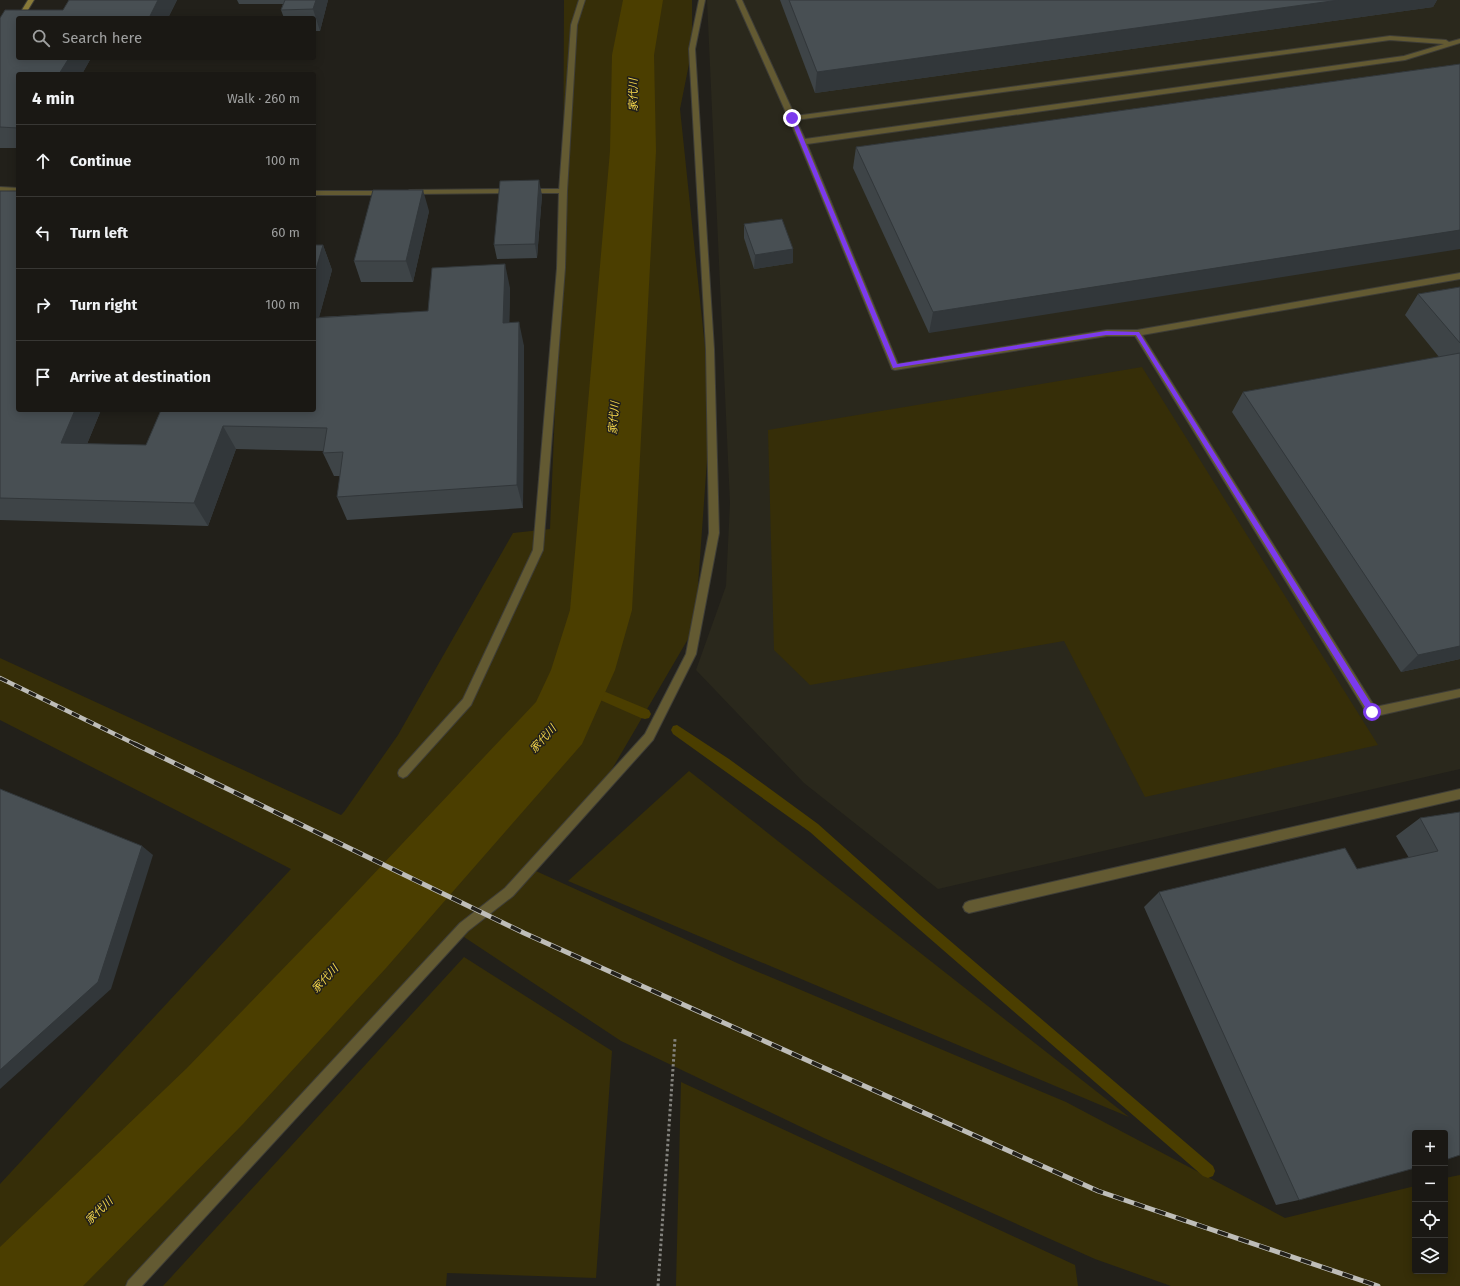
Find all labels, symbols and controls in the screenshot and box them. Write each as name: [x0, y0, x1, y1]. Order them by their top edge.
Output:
search box: [16, 16, 316, 60]
icon: search: [30, 27, 52, 49]
text: Search here: [62, 29, 142, 47]
water label: 家代川: [627, 78, 640, 112]
text: 4 min: [32, 88, 75, 109]
text: Walk · 260 m: [227, 91, 300, 106]
route end: [783, 109, 801, 127]
icon: ahead: [32, 150, 54, 172]
text: Continue: [70, 152, 131, 170]
text: 100 m: [265, 153, 300, 168]
icon: left: [32, 222, 54, 244]
text: Turn left: [70, 224, 128, 242]
text: 60 m: [271, 225, 300, 240]
icon: right: [32, 294, 54, 316]
text: Turn right: [70, 296, 137, 314]
text: 100 m: [265, 297, 300, 312]
icon: arrive: [32, 366, 54, 388]
text: Arrive at destination: [70, 368, 211, 386]
water label: 家代川: [606, 400, 622, 435]
route start: [1363, 703, 1381, 721]
water label: 家代川: [527, 722, 560, 756]
water label: 家代川: [309, 962, 342, 996]
map controls: [1412, 1130, 1448, 1274]
button: +: [1412, 1130, 1448, 1166]
button: −: [1412, 1166, 1448, 1202]
water label: 家代川: [83, 1194, 116, 1227]
button: locate: [1412, 1202, 1448, 1238]
button: layers: [1412, 1238, 1448, 1274]

